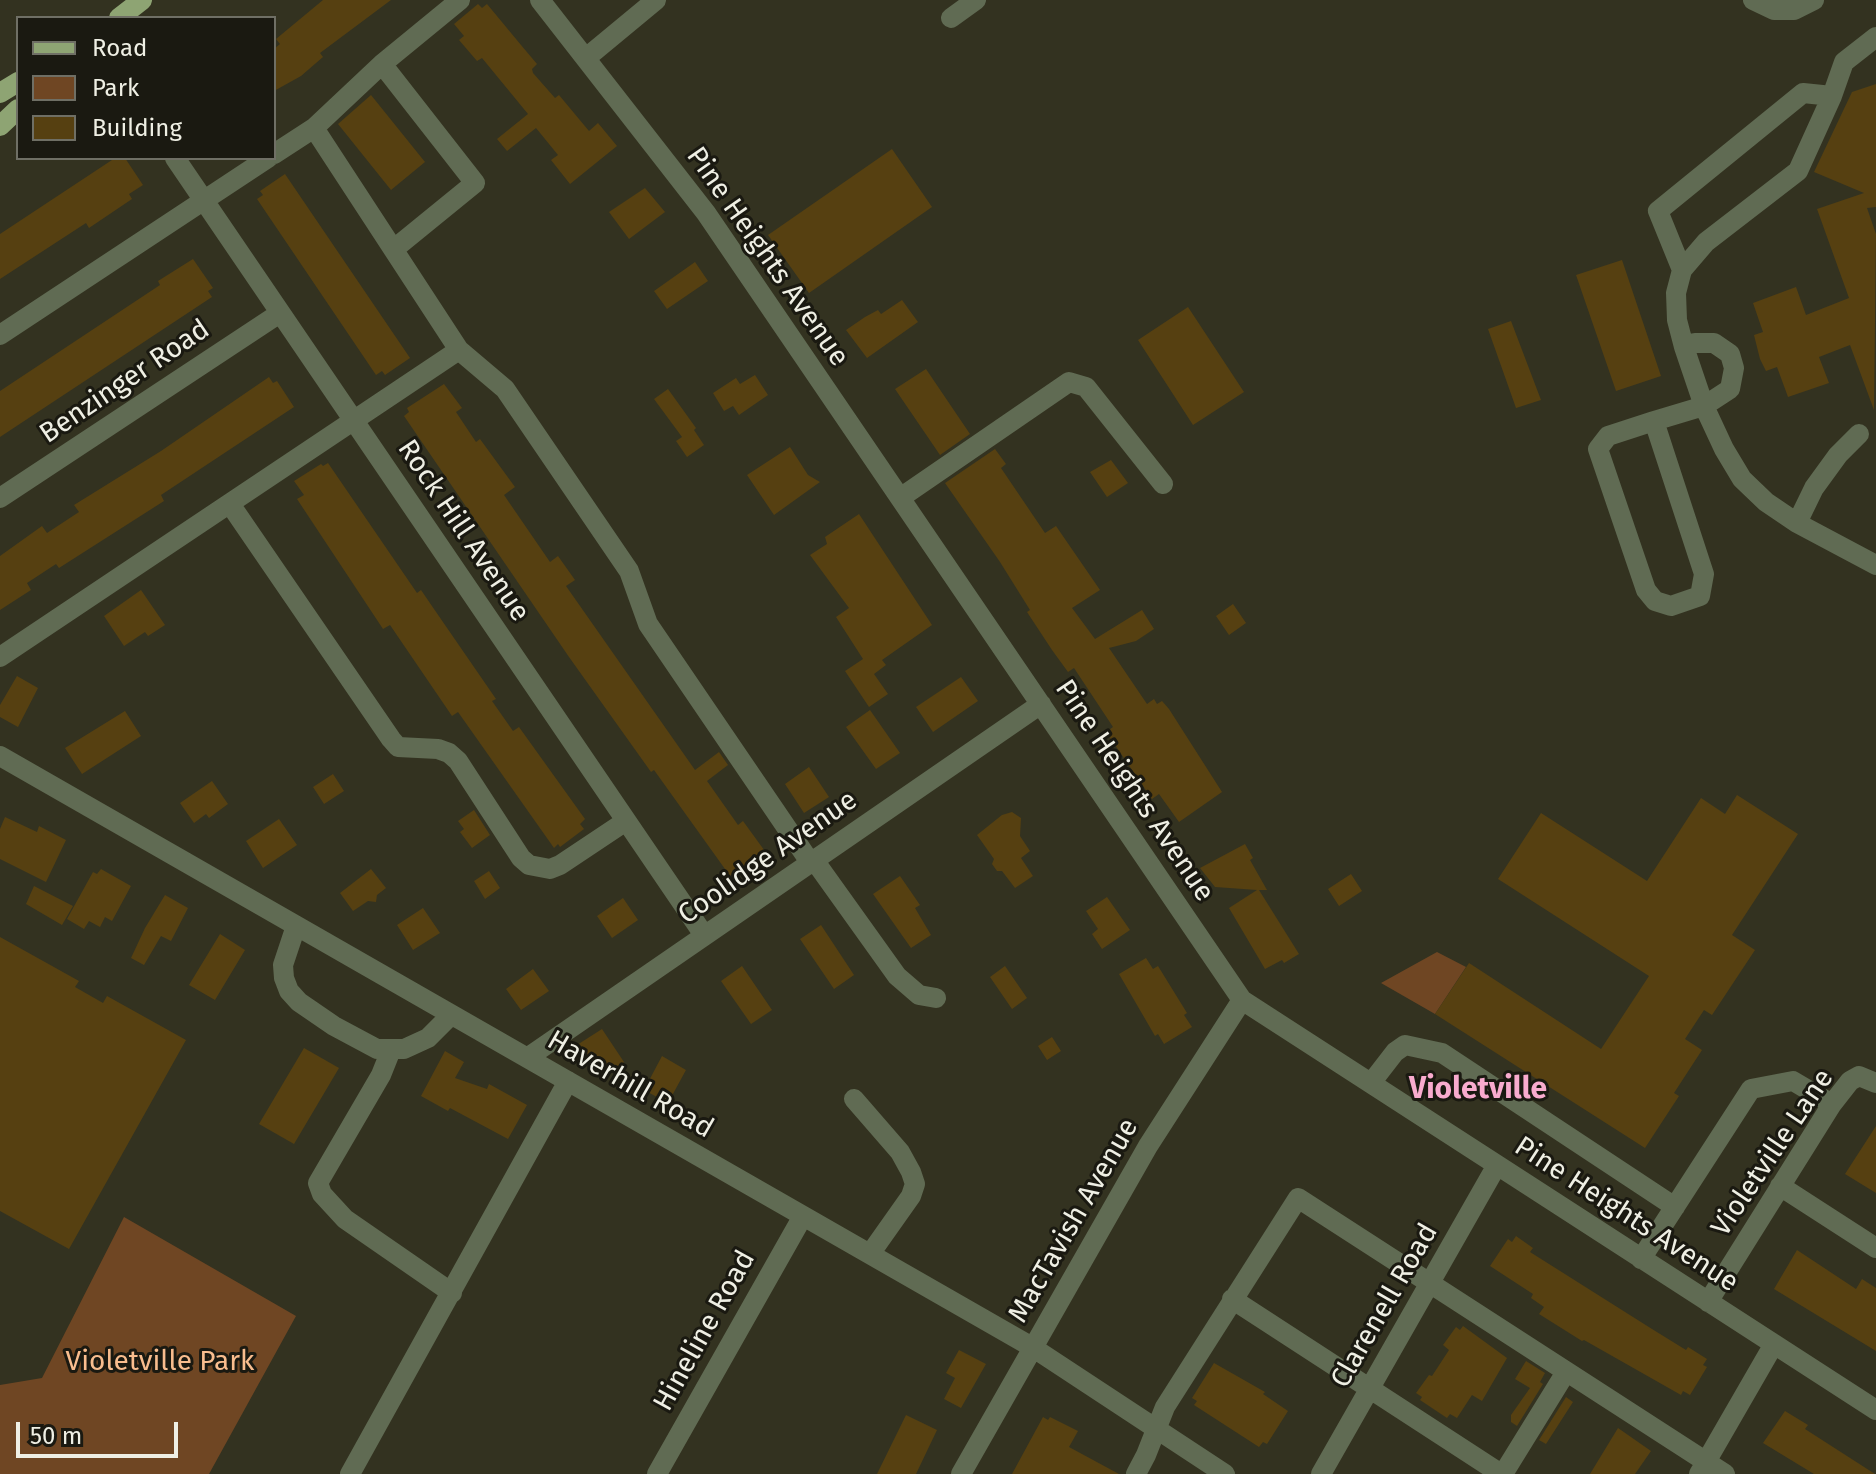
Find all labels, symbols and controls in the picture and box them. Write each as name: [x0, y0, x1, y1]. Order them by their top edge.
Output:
legend: [16, 16, 276, 160]
text: Road: [92, 34, 147, 62]
text: Park: [92, 74, 139, 102]
text: Building: [92, 114, 182, 142]
street label: Pine Heights Avenue: [679, 141, 855, 373]
street label: Benzinger Road: [34, 313, 216, 451]
street label: Rock Hill Avenue: [390, 434, 536, 628]
street label: Pine Heights Avenue: [1047, 674, 1221, 908]
street label: Coolidge Avenue: [672, 784, 864, 932]
street label: Haverhill Road: [541, 1024, 719, 1146]
street label: Violetville Lane: [1705, 1063, 1841, 1243]
district label: Violetville: [1409, 1072, 1547, 1108]
street label: MacTavish Avenue: [1002, 1113, 1146, 1329]
street label: Pine Heights Avenue: [1508, 1130, 1744, 1300]
street label: Clarenell Road: [1324, 1218, 1446, 1394]
street label: Hineline Road: [647, 1245, 763, 1417]
park label: Violetville Park: [66, 1345, 254, 1379]
scale bar: [20, 1406, 182, 1456]
text: 50 m: [30, 1422, 82, 1450]

